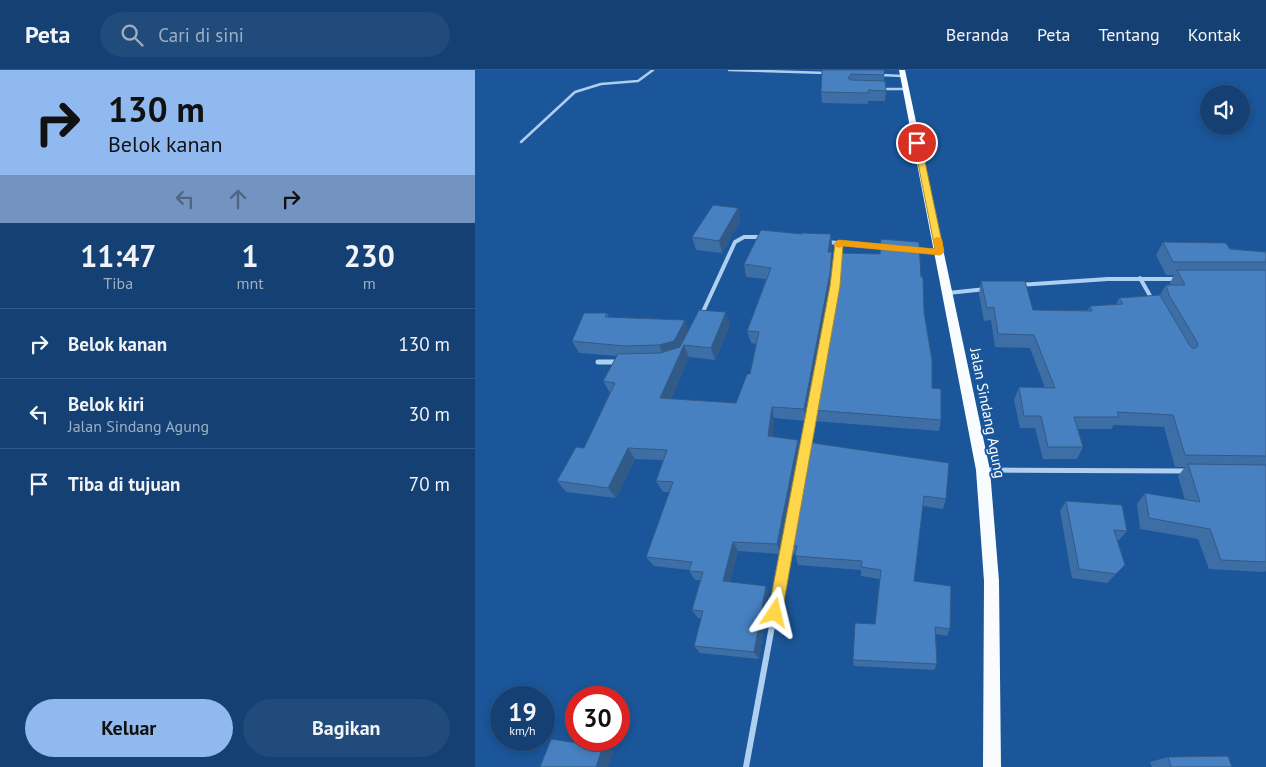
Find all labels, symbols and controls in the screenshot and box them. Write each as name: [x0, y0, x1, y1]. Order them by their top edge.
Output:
search box: [100, 12, 450, 57]
text: Peta: [25, 19, 70, 50]
icon: search: [118, 21, 146, 49]
text: Cari di sini: [158, 23, 244, 47]
text: Beranda: [946, 23, 1009, 46]
text: Peta: [1037, 23, 1071, 46]
text: Tentang: [1099, 23, 1160, 46]
text: Kontak: [1188, 23, 1241, 46]
map controls: [1200, 85, 1250, 135]
button: sound: [1200, 85, 1250, 135]
text: 130 m: [108, 86, 205, 132]
icon: right: [25, 90, 90, 155]
pin: [896, 122, 938, 164]
icon: arrive: [903, 129, 931, 157]
text: Belok kanan: [108, 130, 222, 158]
icon: left: [171, 185, 199, 213]
icon: ahead: [224, 185, 252, 213]
icon: right: [277, 185, 305, 213]
text: 11:47: [80, 236, 156, 275]
text: 1: [242, 236, 259, 275]
text: 230: [344, 236, 395, 275]
text: Tiba: [103, 273, 133, 293]
text: mnt: [236, 273, 264, 293]
text: m: [363, 273, 376, 293]
icon: right: [25, 330, 53, 358]
text: Belok kanan: [68, 332, 167, 356]
text: 130 m: [398, 332, 450, 356]
street label: Jalan Sindang Agung: [966, 345, 1010, 480]
text: Belok kiri: [68, 392, 144, 416]
icon: left: [25, 400, 53, 428]
text: 30 m: [409, 402, 450, 426]
text: Jalan Sindang Agung: [68, 416, 209, 436]
icon: arrive: [25, 470, 53, 498]
text: Tiba di tujuan: [68, 472, 180, 496]
text: 70 m: [409, 472, 450, 496]
position arrow: [748, 586, 800, 638]
speed limit sign: 30: [565, 686, 630, 751]
text: 19: [508, 696, 537, 728]
button: Keluar: [25, 699, 233, 757]
button: Bagikan: [243, 699, 450, 757]
text: km/h: [509, 723, 536, 738]

